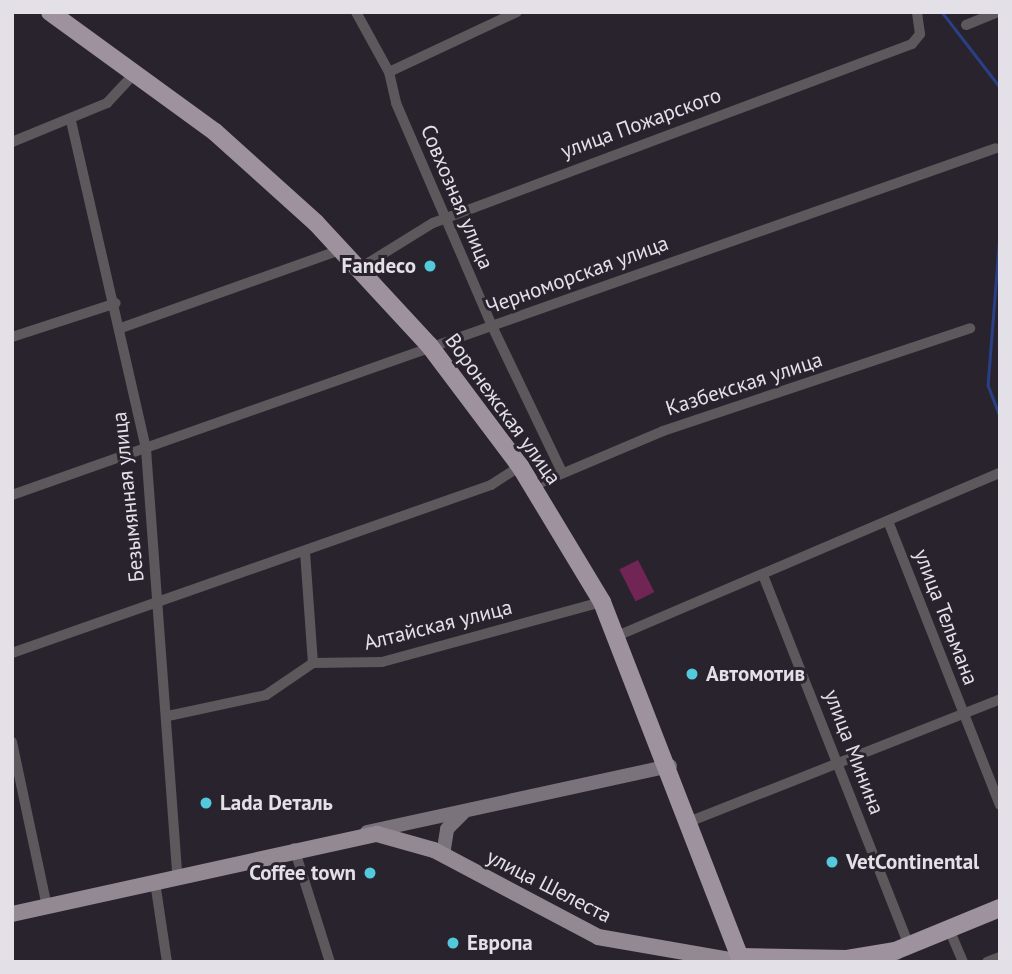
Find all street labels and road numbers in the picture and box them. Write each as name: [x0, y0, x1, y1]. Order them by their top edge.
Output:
street label: улица Пожарского: [557, 82, 725, 164]
street label: Совхозная улица: [415, 121, 499, 273]
street label: Черноморская улица: [482, 230, 672, 320]
street label: Воронежская улица: [440, 329, 566, 489]
street label: Казбекская улица: [663, 347, 825, 421]
street label: Безымянная улица: [107, 411, 149, 583]
street label: улица Тельмана: [908, 545, 984, 689]
street label: Алтайская улица: [361, 594, 515, 656]
street label: улица Минина: [819, 686, 889, 818]
street label: улица Шелеста: [482, 844, 616, 928]

